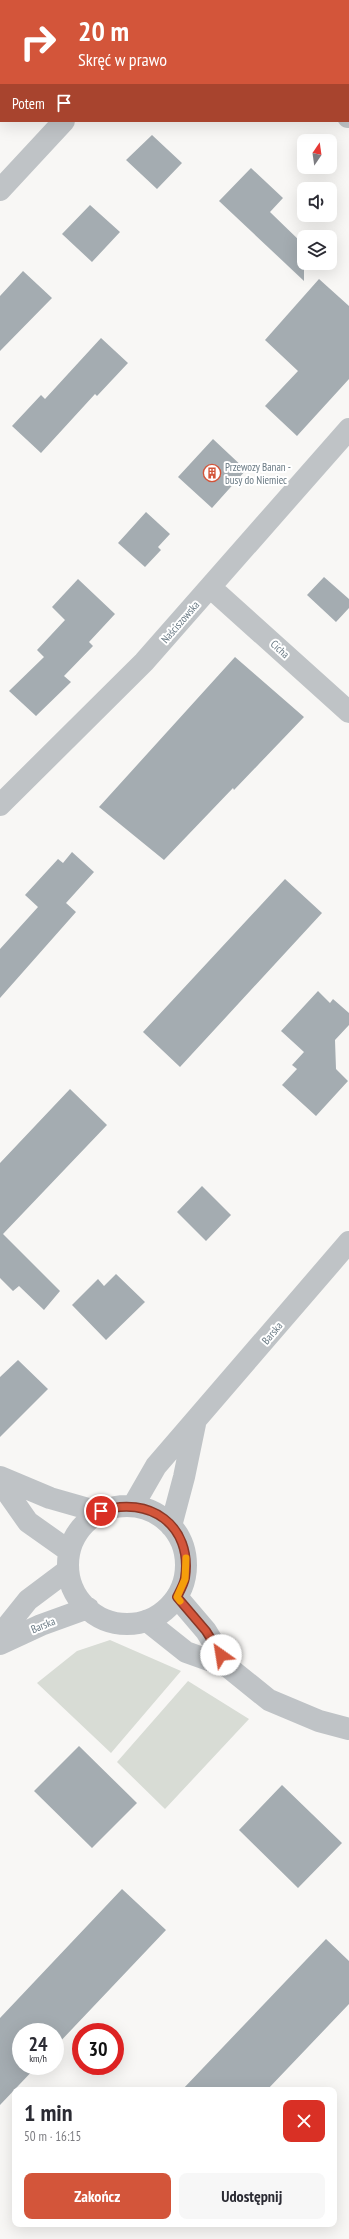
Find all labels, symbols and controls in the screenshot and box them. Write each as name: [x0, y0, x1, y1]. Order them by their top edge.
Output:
text: 20 m: [78, 12, 129, 49]
icon: right: [12, 16, 64, 68]
text: Skręć w prawo: [78, 48, 167, 71]
icon: arrive: [53, 92, 75, 114]
text: Potem: [12, 94, 45, 113]
north arrow: [297, 134, 337, 174]
map controls: [297, 134, 337, 270]
button: sound: [297, 182, 337, 222]
button: layers: [297, 230, 337, 270]
place label: Przewozy Banan - busy do Niemiec: [225, 460, 291, 487]
building icon: Przewozy Banan - busy do Niemiec: [202, 463, 222, 483]
street label: Naściszowska: [158, 598, 202, 646]
street label: Cicha: [268, 637, 292, 661]
street label: Barska: [259, 1319, 285, 1347]
pin: [84, 1494, 118, 1528]
icon: arrive: [90, 1500, 112, 1522]
street label: Barska: [29, 1614, 57, 1636]
position arrow: [200, 1634, 242, 1676]
speed limit sign: 30: [72, 2023, 124, 2075]
text: 24: [28, 2031, 48, 2057]
text: km/h: [29, 2052, 47, 2065]
text: 1 min: [24, 2097, 72, 2128]
button: close: [283, 2100, 325, 2142]
text: 50 m · 16:15: [24, 2128, 81, 2145]
button: Zakończ: [24, 2173, 171, 2219]
button: Udostępnij: [179, 2173, 325, 2219]

